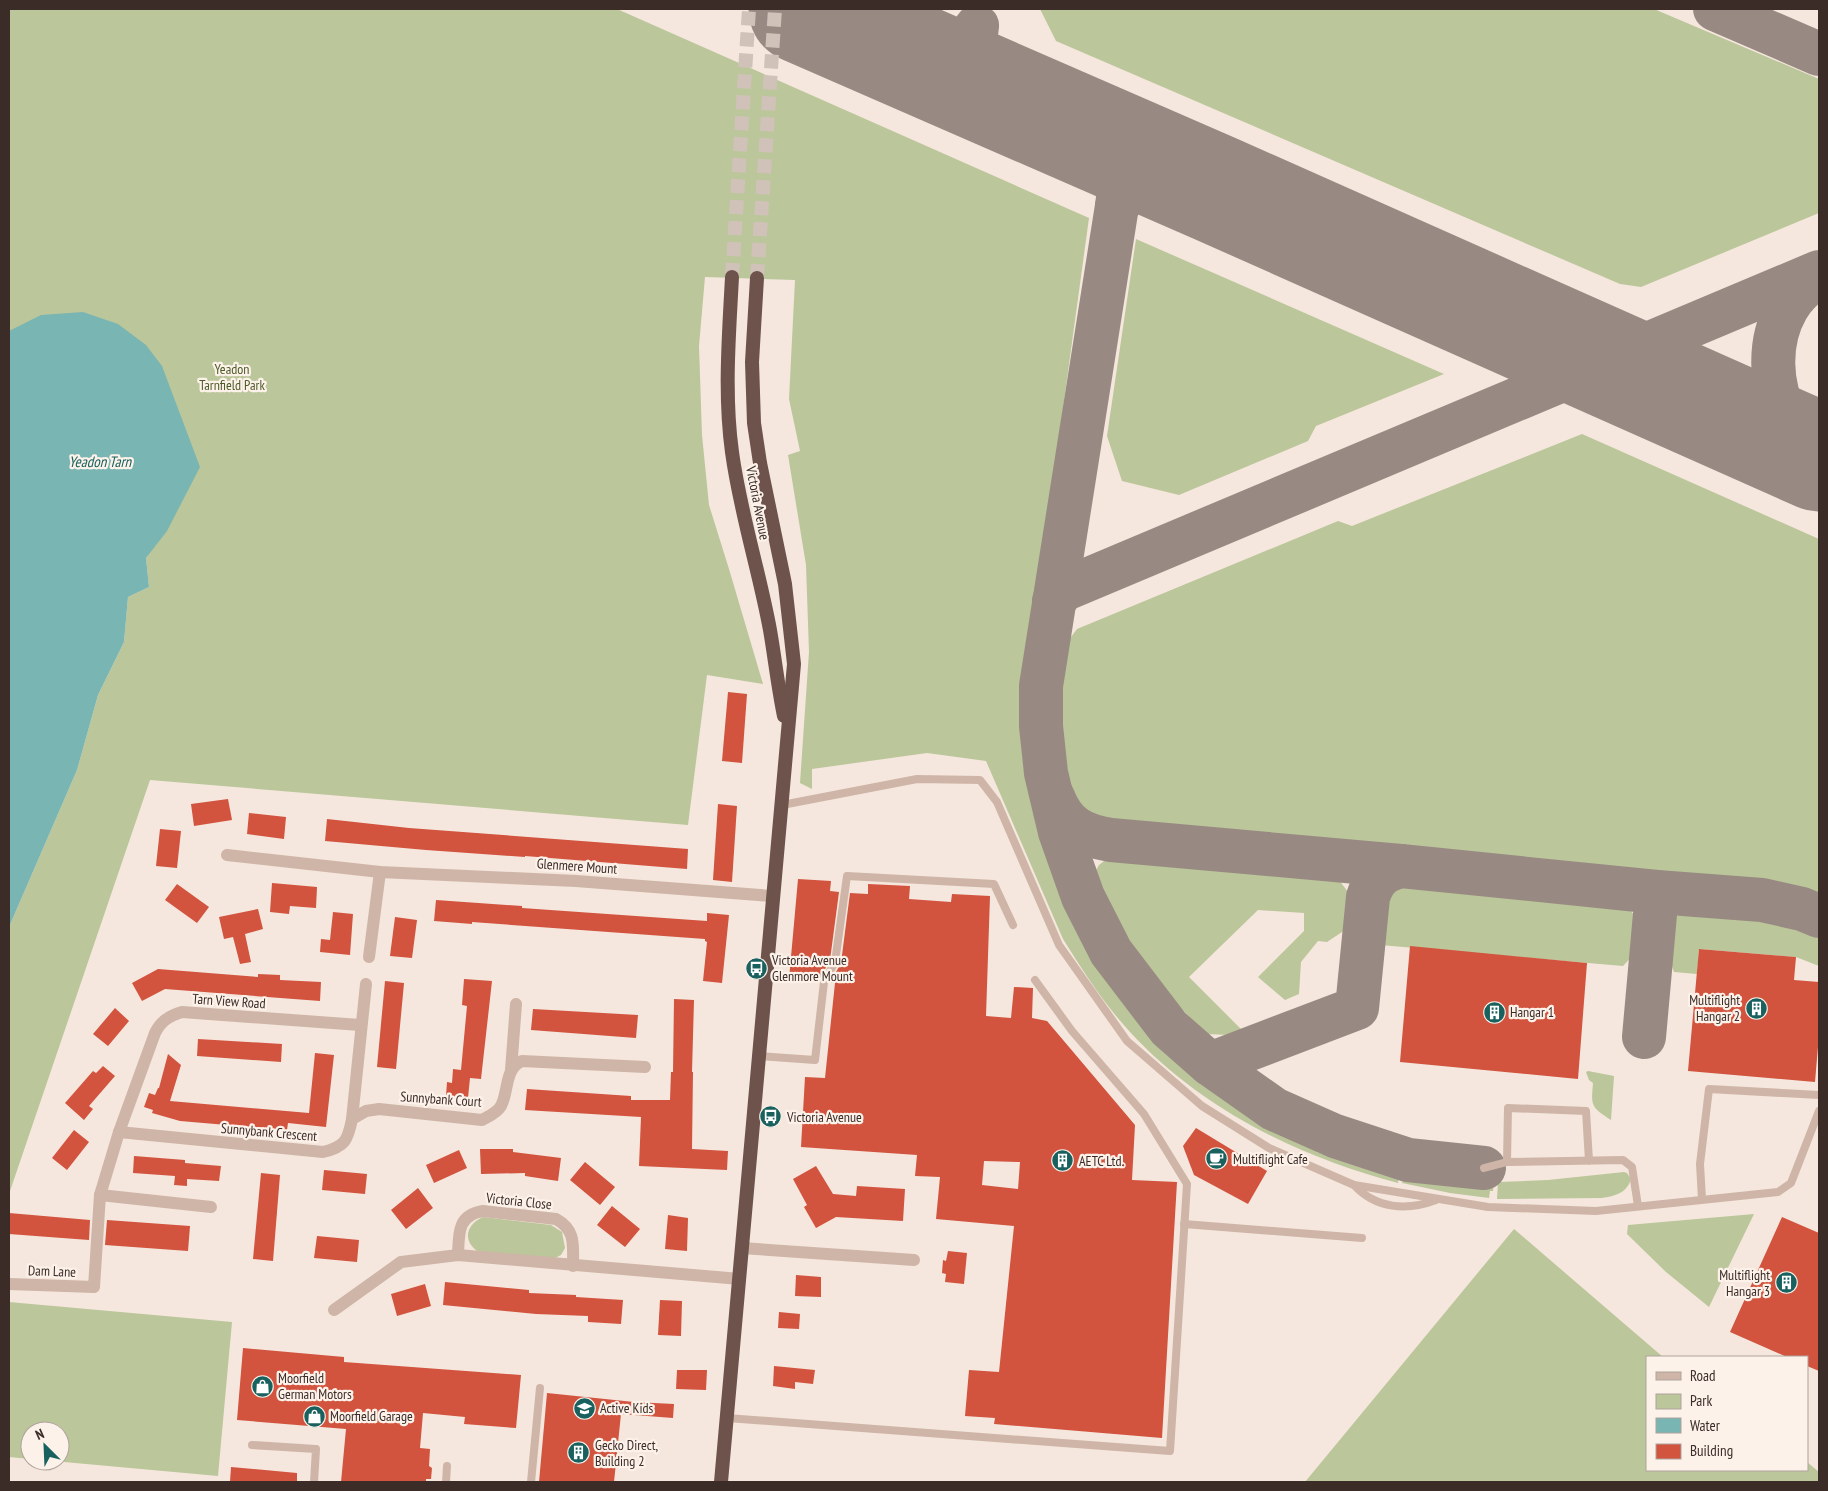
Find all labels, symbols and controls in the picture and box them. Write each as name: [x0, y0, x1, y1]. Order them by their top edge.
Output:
park label: Yeadon Tarnfield Park: [199, 360, 265, 394]
water label: Yeadon Tarn: [69, 452, 133, 471]
street label: Victoria Avenue: [742, 464, 774, 542]
street label: Glenmere Mount: [536, 854, 618, 878]
place label: Victoria Avenue Glenmore Mount: [771, 951, 853, 985]
bus stop icon: Victoria Avenue Glenmore Mount: [744, 956, 768, 980]
street label: Tarn View Road: [192, 989, 266, 1013]
place label: Multiflight Hangar 2: [1689, 991, 1740, 1025]
building icon: Multiflight Hangar 2: [1744, 996, 1768, 1020]
building icon: Hangar 1: [1482, 1000, 1506, 1024]
place label: Hangar 1: [1510, 1003, 1554, 1021]
street label: Sunnybank Court: [400, 1087, 483, 1111]
bus stop icon: Victoria Avenue: [759, 1105, 783, 1129]
place label: Victoria Avenue: [786, 1108, 862, 1126]
street label: Sunnybank Crescent: [220, 1119, 318, 1145]
cafe icon: Multiflight Cafe: [1205, 1147, 1229, 1171]
building icon: AETC Ltd.: [1051, 1149, 1075, 1173]
place label: Multiflight Cafe: [1233, 1150, 1308, 1168]
place label: AETC Ltd.: [1079, 1152, 1124, 1170]
street label: Victoria Close: [484, 1188, 553, 1213]
street label: Dam Lane: [28, 1261, 77, 1281]
place label: Multiflight Hangar 3: [1719, 1266, 1770, 1300]
building icon: Multiflight Hangar 3: [1774, 1271, 1798, 1295]
legend: [1646, 1356, 1808, 1471]
text: Road: [1690, 1366, 1716, 1385]
place label: Moorfield German Motors: [278, 1369, 352, 1403]
shop icon: Moorfield German Motors: [250, 1374, 274, 1398]
text: Park: [1690, 1391, 1712, 1410]
school or university icon: Active Kids: [572, 1396, 596, 1420]
place label: Active Kids: [600, 1399, 654, 1417]
shop icon: Moorfield Garage: [302, 1404, 326, 1428]
place label: Moorfield Garage: [330, 1407, 413, 1425]
text: Water: [1690, 1416, 1721, 1435]
north arrow: [20, 1421, 70, 1471]
text: N: [33, 1424, 47, 1444]
place label: Gecko Direct, Building 2: [595, 1436, 659, 1470]
building icon: Gecko Direct, Building 2: [567, 1441, 591, 1465]
text: Building: [1690, 1441, 1733, 1460]

